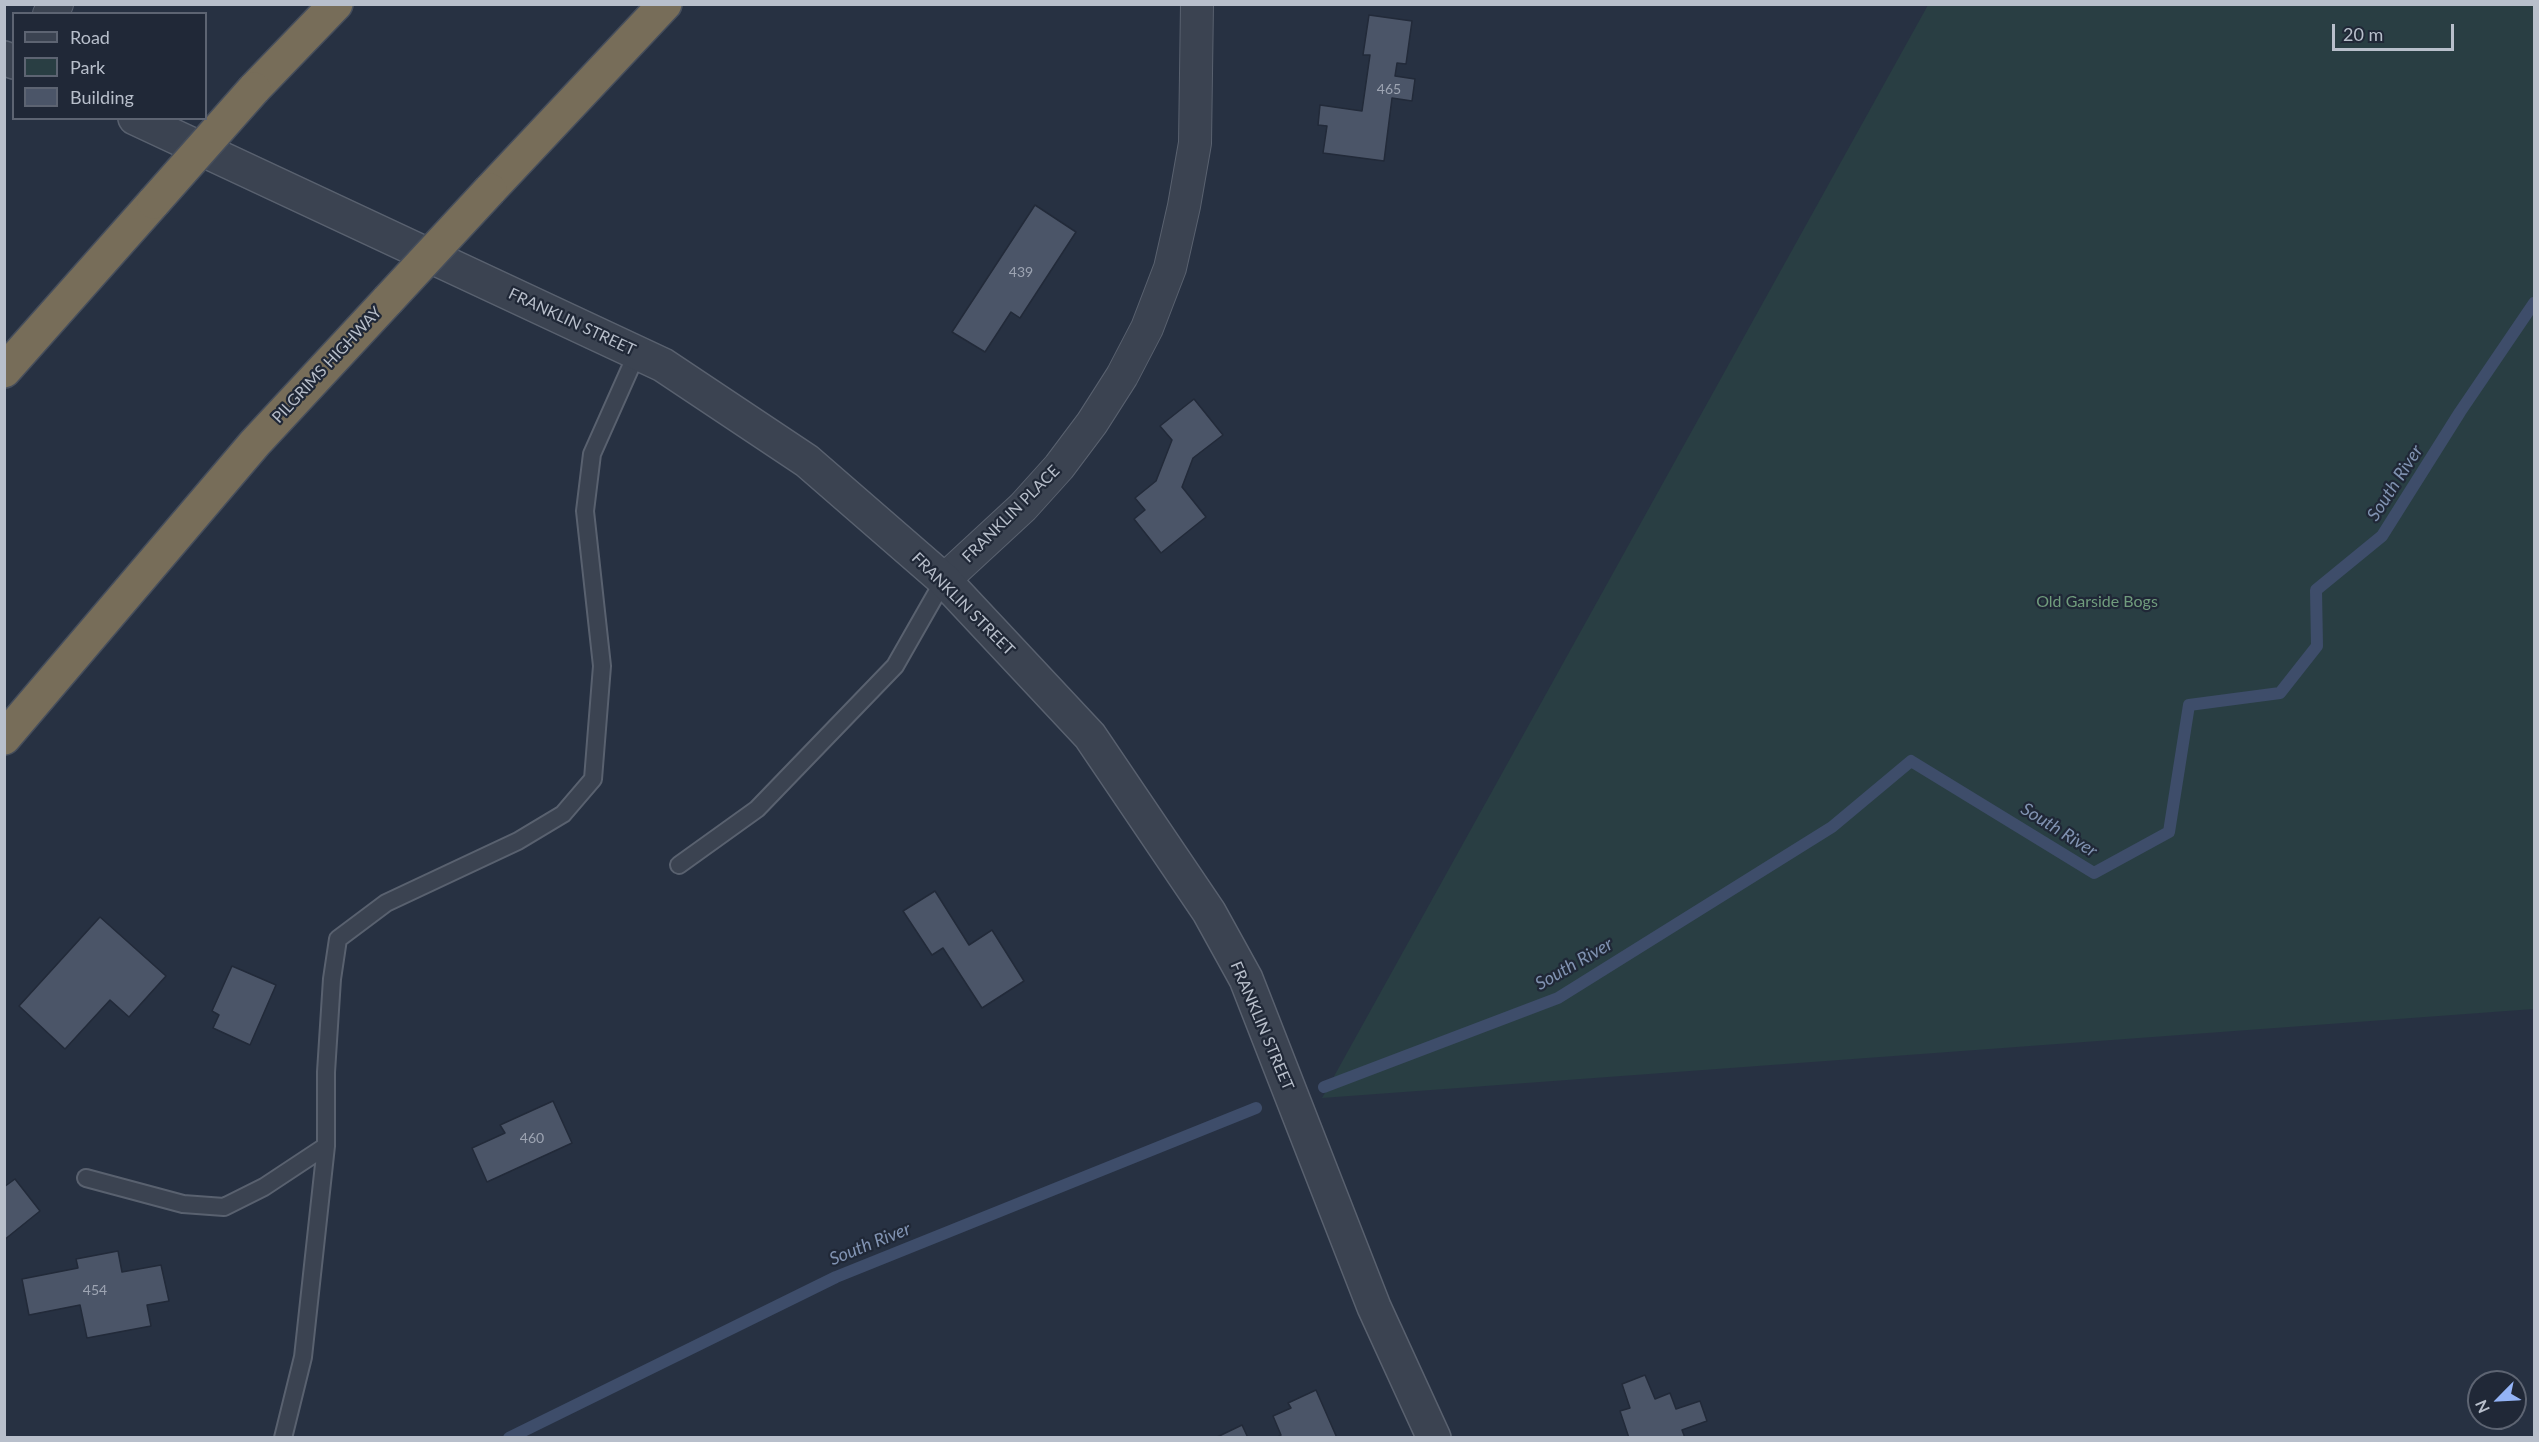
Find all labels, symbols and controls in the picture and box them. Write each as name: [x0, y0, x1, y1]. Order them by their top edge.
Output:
legend: [12, 12, 207, 120]
scale bar: [2335, 12, 2456, 50]
text: 20 m: [2343, 23, 2383, 45]
text: Road: [70, 26, 110, 48]
text: Park: [70, 56, 105, 78]
house number: 465: [1377, 81, 1401, 97]
text: Building: [70, 86, 134, 108]
house number: 439: [1009, 264, 1033, 280]
street label: FRANKLIN STREET: [505, 284, 639, 360]
street label: PILGRIMS HIGHWAY: [268, 303, 386, 427]
water label: South River: [2363, 441, 2427, 525]
street label: FRANKLIN PLACE: [958, 461, 1064, 567]
street label: FRANKLIN STREET: [907, 548, 1019, 660]
park label: Old Garside Bogs: [2036, 592, 2158, 612]
water label: South River: [2017, 798, 2101, 862]
water label: South River: [1531, 933, 1617, 995]
street label: FRANKLIN STREET: [1226, 959, 1298, 1093]
house number: 460: [520, 1130, 544, 1146]
water label: South River: [826, 1218, 914, 1270]
house number: 454: [83, 1282, 107, 1298]
north arrow: [2467, 1370, 2527, 1430]
text: N: [2471, 1397, 2493, 1416]

